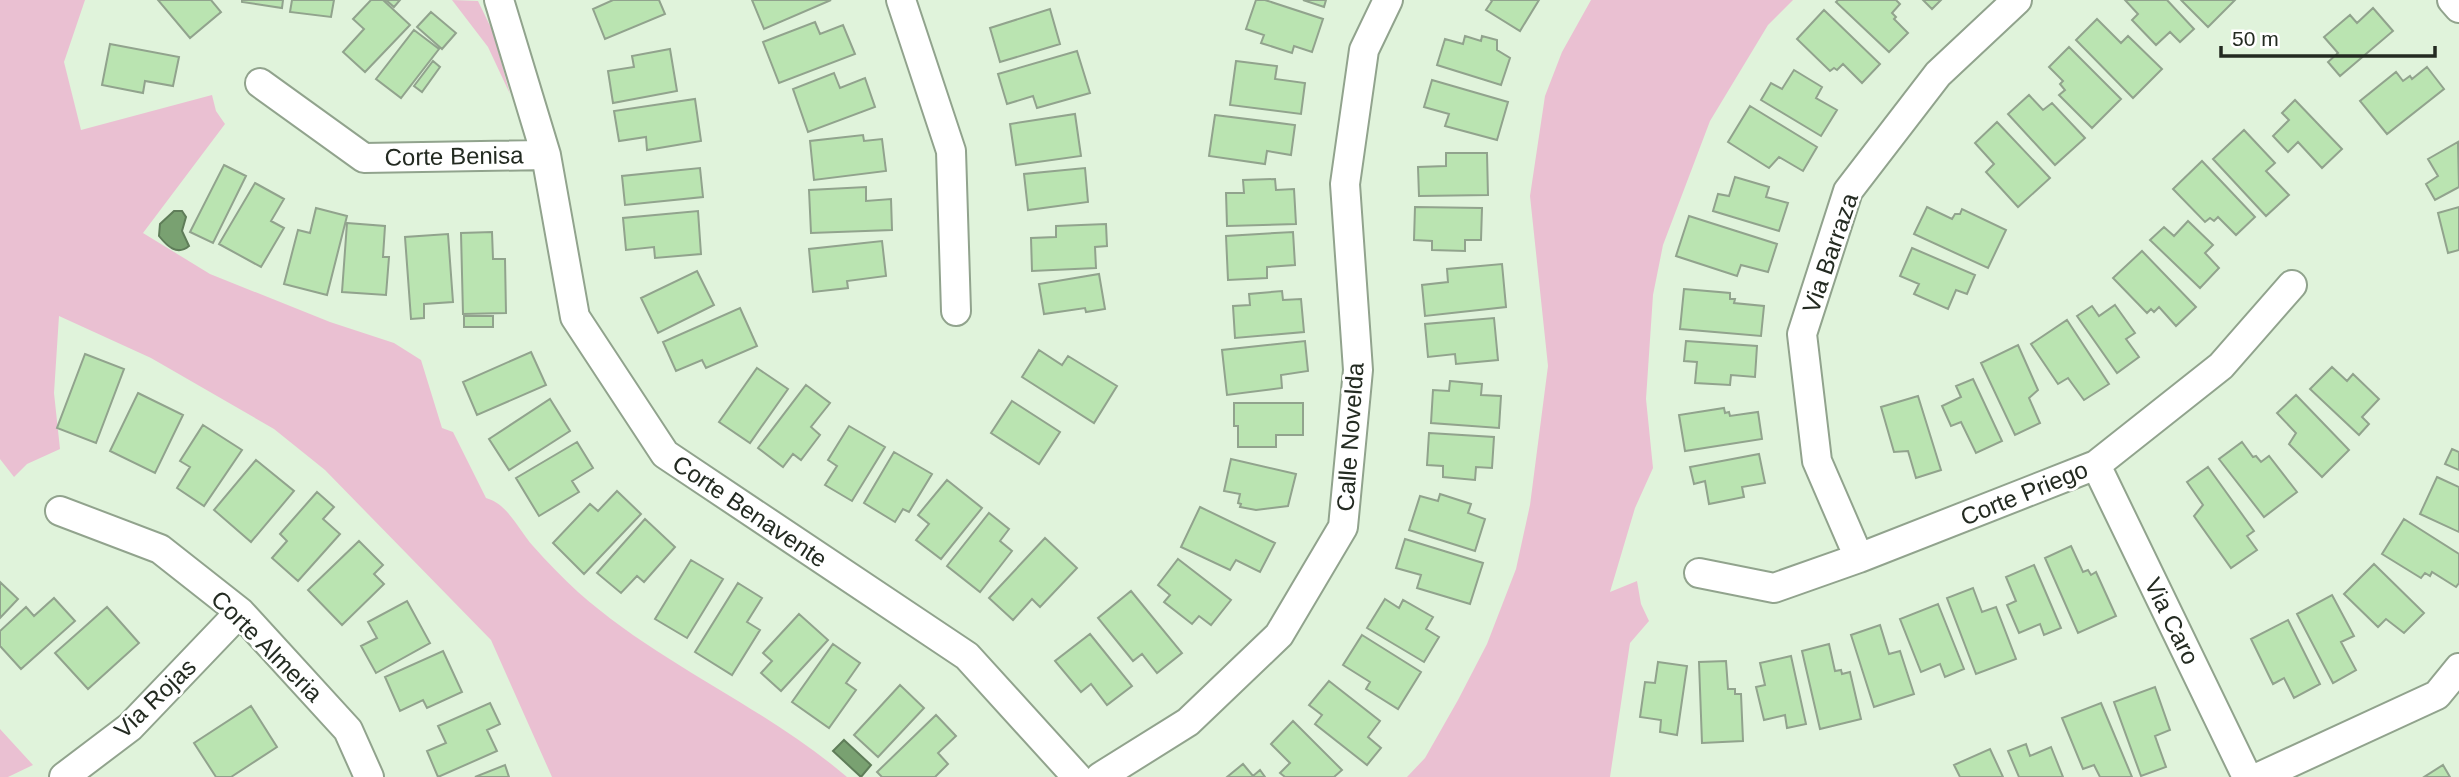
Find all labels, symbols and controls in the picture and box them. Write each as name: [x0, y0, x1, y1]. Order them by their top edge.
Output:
scale bar: [2221, 14, 2434, 58]
text: 50 m: [2232, 27, 2279, 50]
street label: Corte Benisa: [384, 141, 524, 171]
street label: Via Barraza: [1797, 189, 1863, 316]
street label: Calle Novelda: [1331, 361, 1369, 512]
street label: Corte Benavente: [668, 449, 832, 573]
street label: Corte Priego: [1956, 455, 2092, 531]
street label: Via Caro: [2139, 573, 2205, 669]
street label: Corte Almeria: [206, 585, 328, 707]
street label: Via Rojas: [109, 653, 201, 743]

